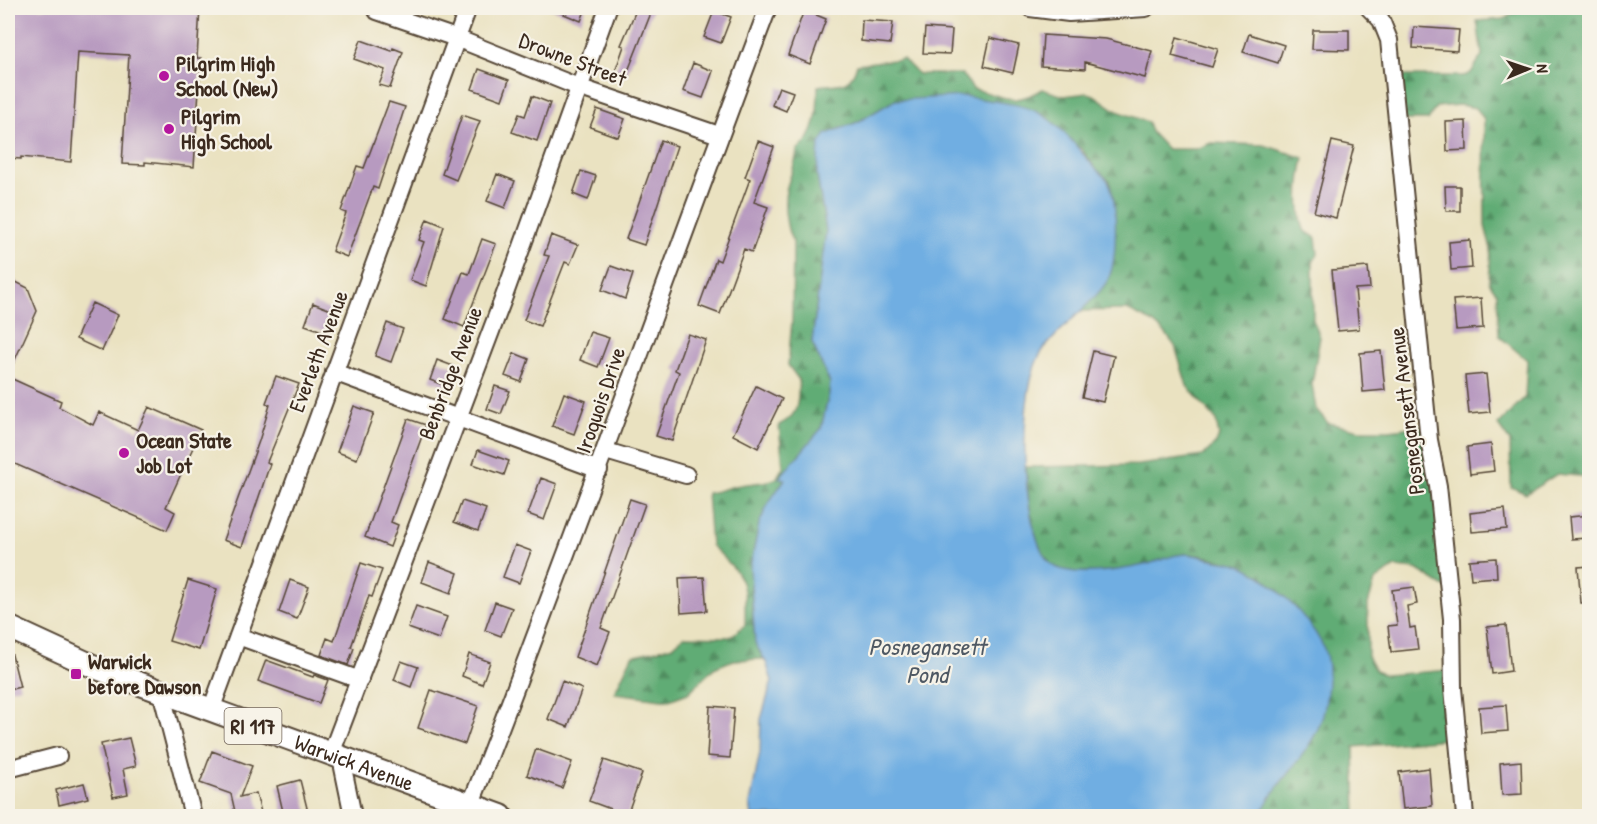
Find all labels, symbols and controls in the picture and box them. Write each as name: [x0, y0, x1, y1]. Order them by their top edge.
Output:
street label: Drowne Street: [515, 25, 631, 93]
north arrow: [1498, 39, 1558, 99]
place label: Pilgrim High School (New): [176, 48, 279, 103]
text: N: [1532, 64, 1554, 74]
marker: Pilgrim High School (New): [157, 69, 171, 83]
place label: Pilgrim High School: [181, 101, 273, 157]
marker: Pilgrim High School: [162, 122, 176, 136]
street label: Everleth Avenue: [281, 286, 355, 416]
street label: Benbridge Avenue: [411, 302, 489, 444]
street label: Posnegansett Avenue: [1381, 325, 1431, 496]
street label: Iroquois Drive: [568, 343, 632, 457]
place label: Ocean State Job Lot: [136, 425, 232, 480]
marker: Ocean State Job Lot: [117, 446, 131, 460]
water label: Posnegansett Pond: [868, 630, 989, 690]
place label: Warwick before Dawson: [88, 646, 201, 701]
marker: Warwick before Dawson: [69, 667, 83, 681]
road number: RI 117: [224, 708, 282, 744]
street label: Warwick Avenue: [291, 727, 418, 798]

